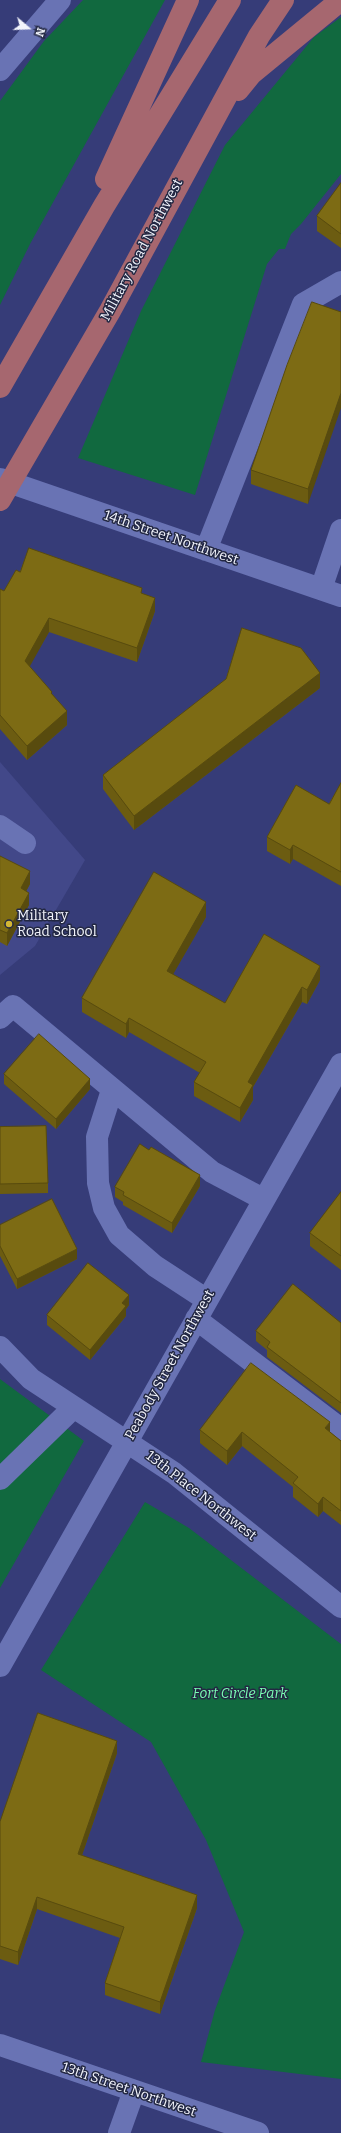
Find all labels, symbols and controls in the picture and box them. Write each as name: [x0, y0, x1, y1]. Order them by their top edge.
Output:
north arrow: [8, 8, 48, 48]
text: N: [32, 26, 47, 38]
street label: Military Road Northwest: [97, 176, 187, 324]
street label: 14th Street Northwest: [101, 507, 241, 569]
place label: Military Road School: [17, 908, 97, 940]
marker: Military Road School: [4, 919, 14, 929]
street label: Peabody Street Northwest: [122, 1287, 218, 1443]
street label: 13th Place Northwest: [142, 1448, 260, 1544]
park label: Fort Circle Park: [192, 1686, 288, 1702]
street label: 13th Street Northwest: [60, 2059, 198, 2121]

